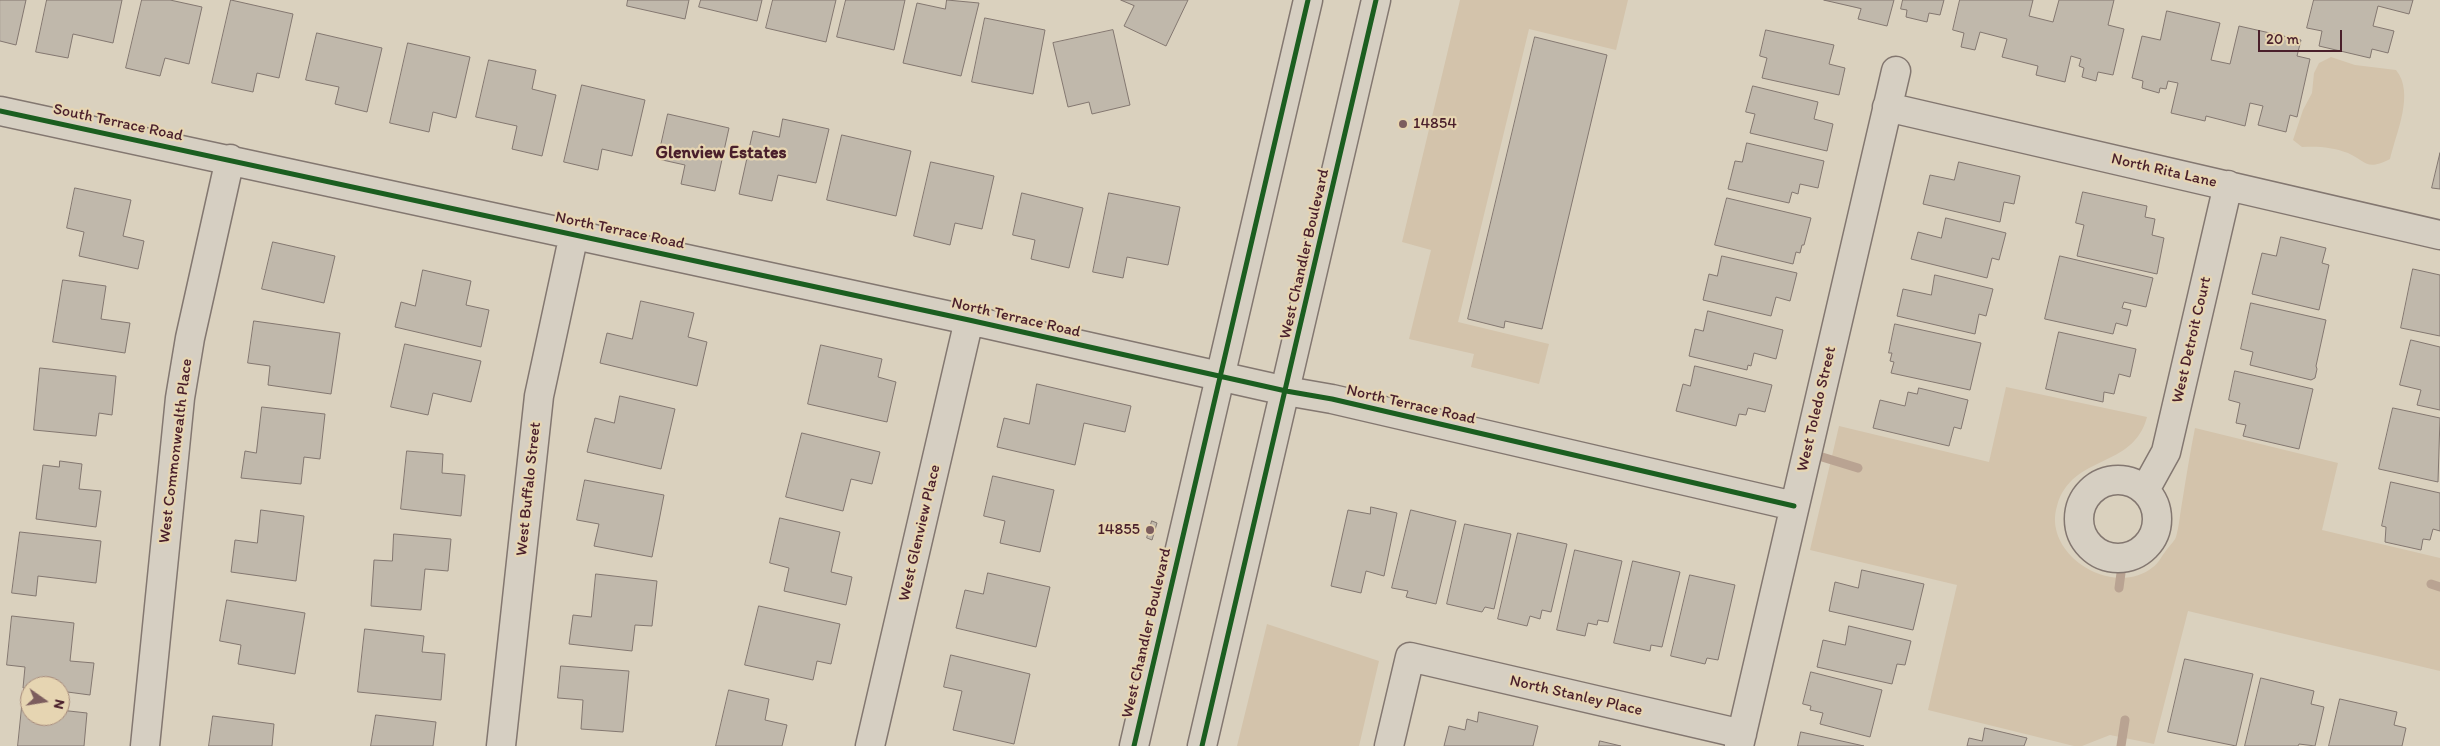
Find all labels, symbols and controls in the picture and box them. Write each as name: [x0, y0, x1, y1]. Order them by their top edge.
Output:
scale bar: [2260, 20, 2344, 52]
text: 20 m: [2266, 30, 2299, 48]
street label: South Terrace Road: [51, 100, 185, 146]
place label: 14854: [1413, 114, 1457, 134]
marker: 14854: [1397, 118, 1409, 130]
district label: Glenview Estates: [655, 142, 787, 164]
street label: North Rita Lane: [2109, 150, 2219, 192]
street label: West Chandler Boulevard: [1276, 167, 1334, 341]
street label: North Terrace Road: [553, 208, 687, 254]
street label: West Detroit Court: [2168, 275, 2216, 405]
street label: North Terrace Road: [950, 294, 1082, 342]
street label: West Toledo Street: [1793, 345, 1841, 473]
street label: West Commonwealth Place: [155, 357, 197, 545]
street label: North Terrace Road: [1345, 381, 1477, 429]
street label: West Buffalo Street: [512, 421, 546, 557]
street label: West Glenview Place: [895, 463, 945, 603]
place label: 14855: [1097, 520, 1140, 540]
marker: 14855: [1144, 524, 1156, 536]
street label: West Chandler Boulevard: [1118, 546, 1176, 720]
street label: North Stanley Place: [1508, 671, 1644, 721]
north arrow: [20, 676, 70, 726]
text: N: [50, 698, 68, 711]

